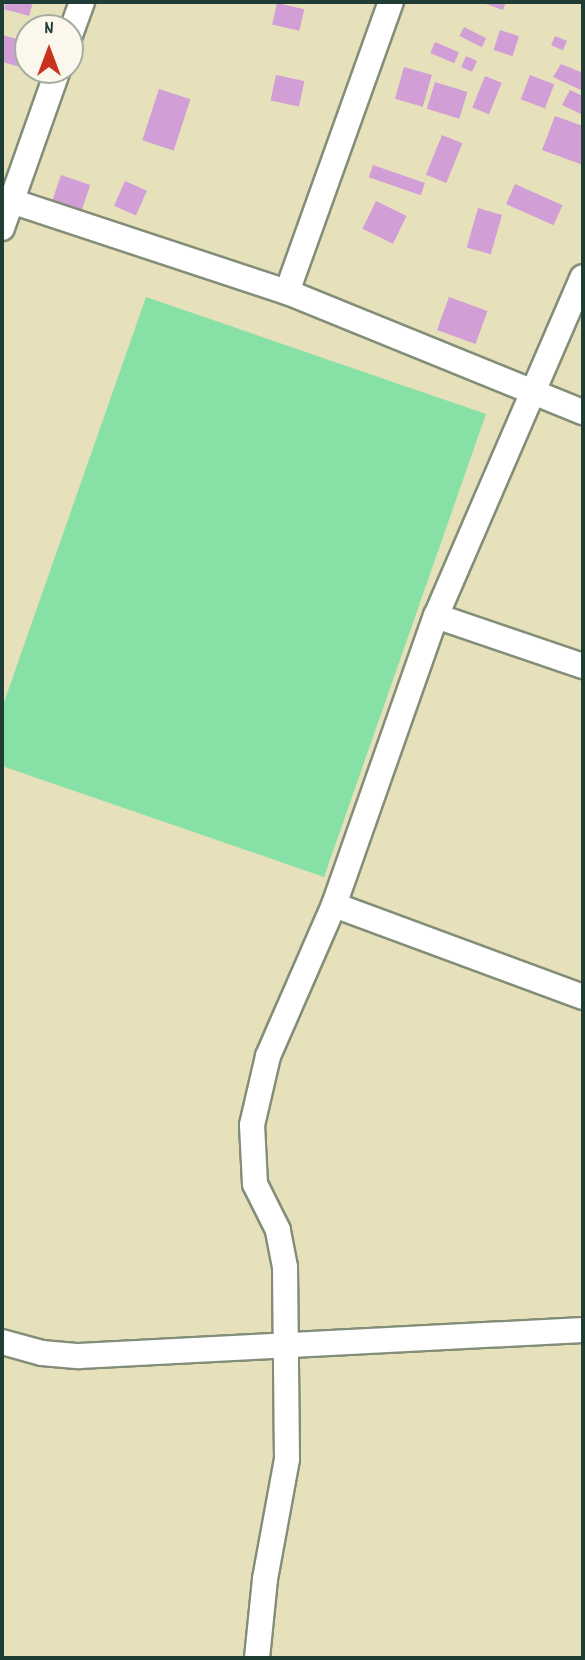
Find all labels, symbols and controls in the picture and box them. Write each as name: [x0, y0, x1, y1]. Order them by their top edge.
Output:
north arrow: [14, 14, 84, 84]
text: N: [44, 16, 54, 43]

